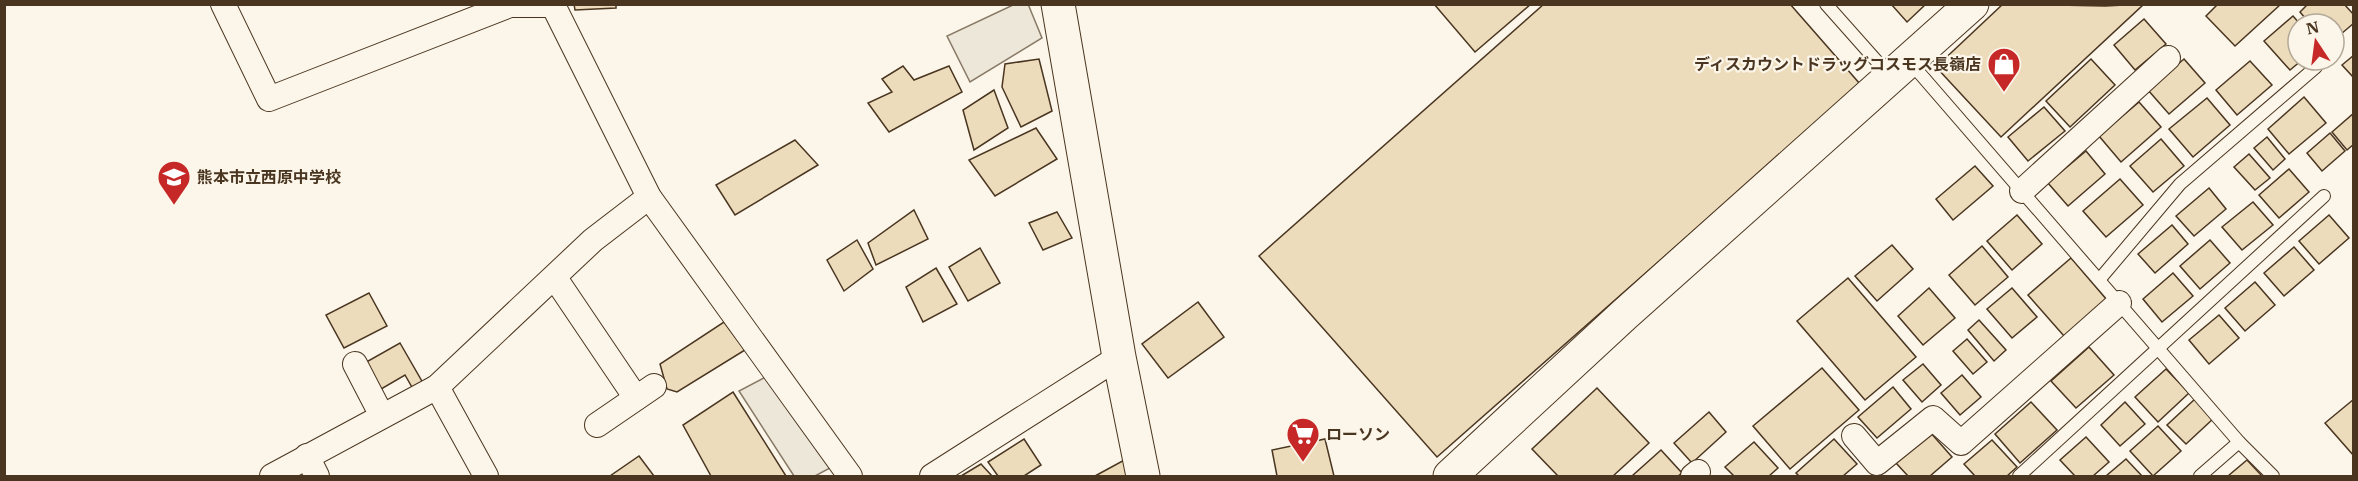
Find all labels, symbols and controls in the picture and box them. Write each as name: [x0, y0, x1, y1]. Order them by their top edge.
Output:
north arrow: [2286, 12, 2346, 72]
text: N: [2304, 16, 2321, 39]
shop icon: ディスカウントドラッグコスモス長嶺店: [1986, 46, 2022, 93]
place label: ディスカウントドラッグコスモス長嶺店: [1694, 54, 1981, 74]
school or university icon: 熊本市立西原中学校: [156, 159, 192, 206]
place label: 熊本市立西原中学校: [197, 167, 341, 187]
supermarket icon: ローソン: [1285, 416, 1321, 463]
place label: ローソン: [1326, 424, 1390, 444]

